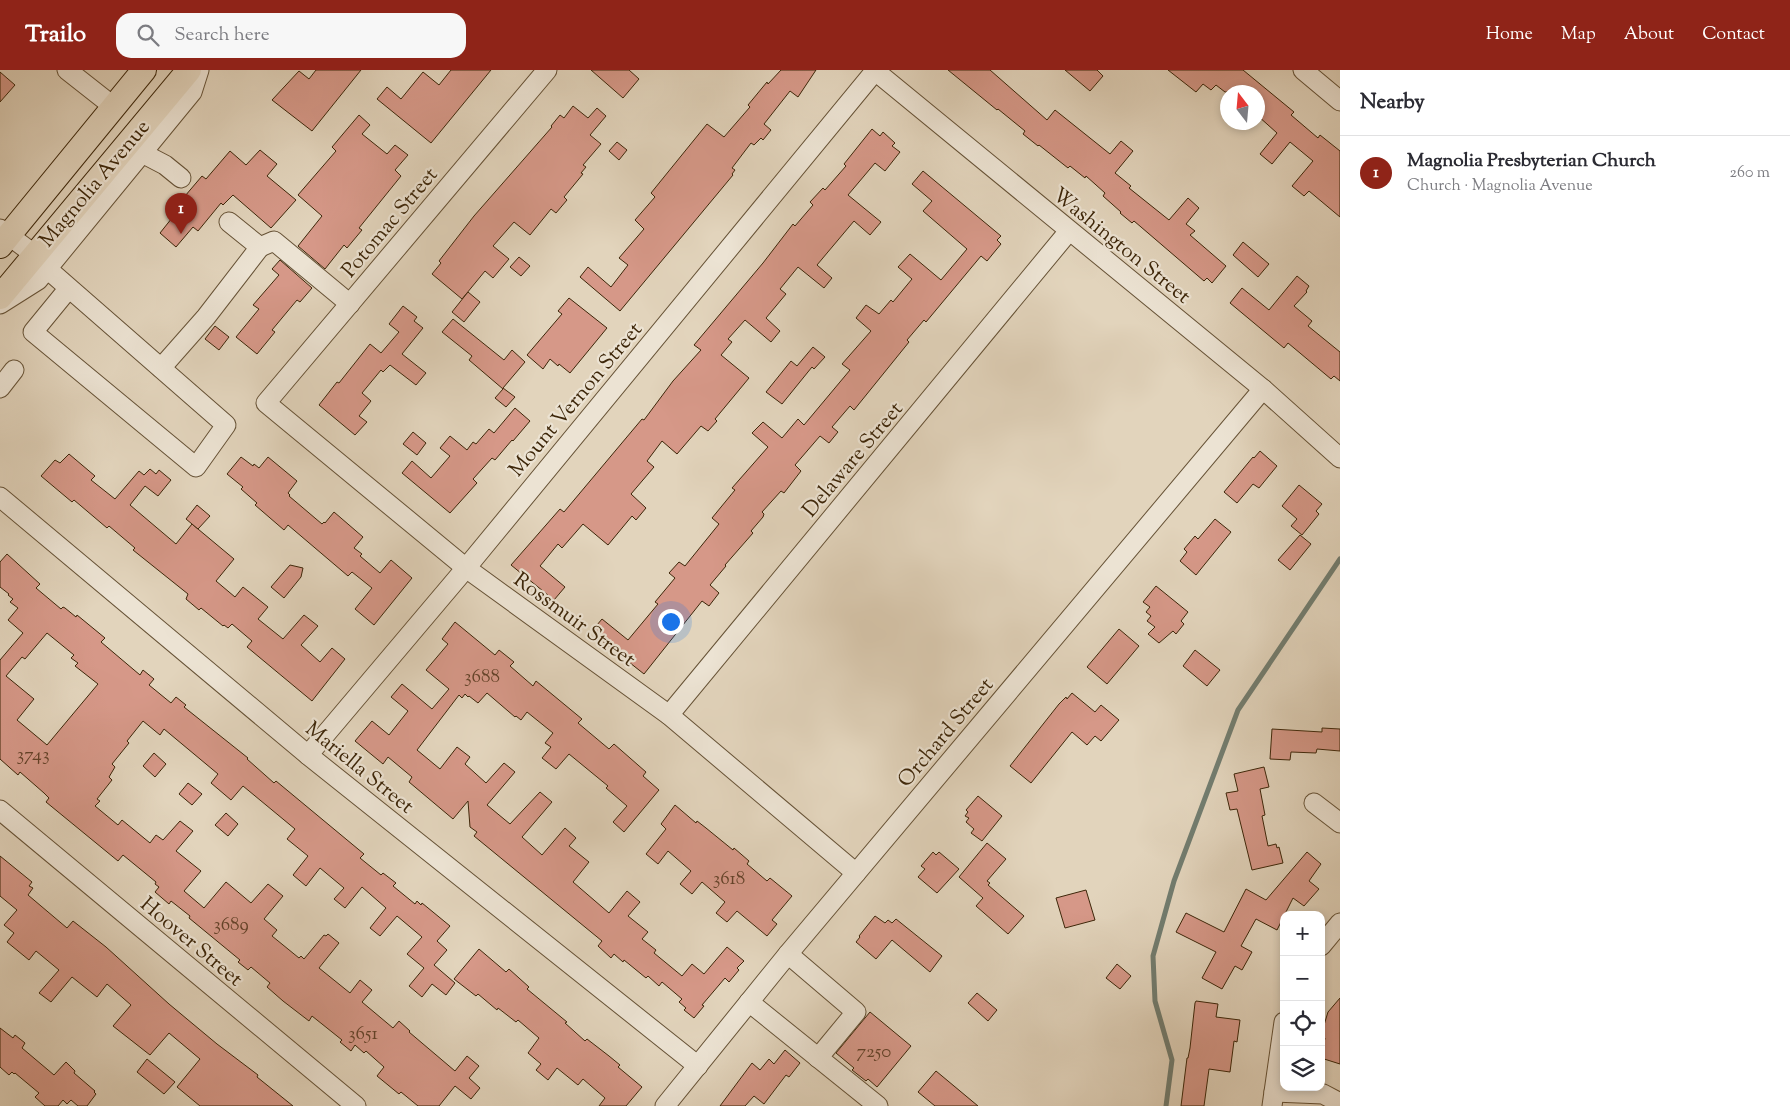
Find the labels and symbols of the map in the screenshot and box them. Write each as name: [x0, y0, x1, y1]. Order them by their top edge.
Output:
north arrow: [1220, 85, 1265, 130]
street label: Magnolia Avenue: [33, 114, 158, 255]
street label: Potomac Street: [335, 162, 446, 285]
street label: Washington Street: [1045, 181, 1196, 312]
pin: 1: [165, 193, 197, 234]
street label: Mount Vernon Street: [503, 316, 650, 484]
street label: Delaware Street: [796, 396, 911, 525]
street label: Rossmuir Street: [507, 566, 641, 675]
your location: [658, 609, 684, 635]
house number: 3688: [464, 664, 500, 691]
street label: Orchard Street: [892, 672, 1002, 795]
street label: Mariella Street: [298, 715, 420, 822]
house number: 3743: [16, 742, 50, 769]
house number: 3618: [713, 866, 745, 893]
street label: Hoover Street: [133, 891, 249, 994]
house number: 3689: [213, 912, 249, 939]
house number: 3651: [348, 1021, 378, 1048]
house number: 7250: [857, 1039, 891, 1066]

